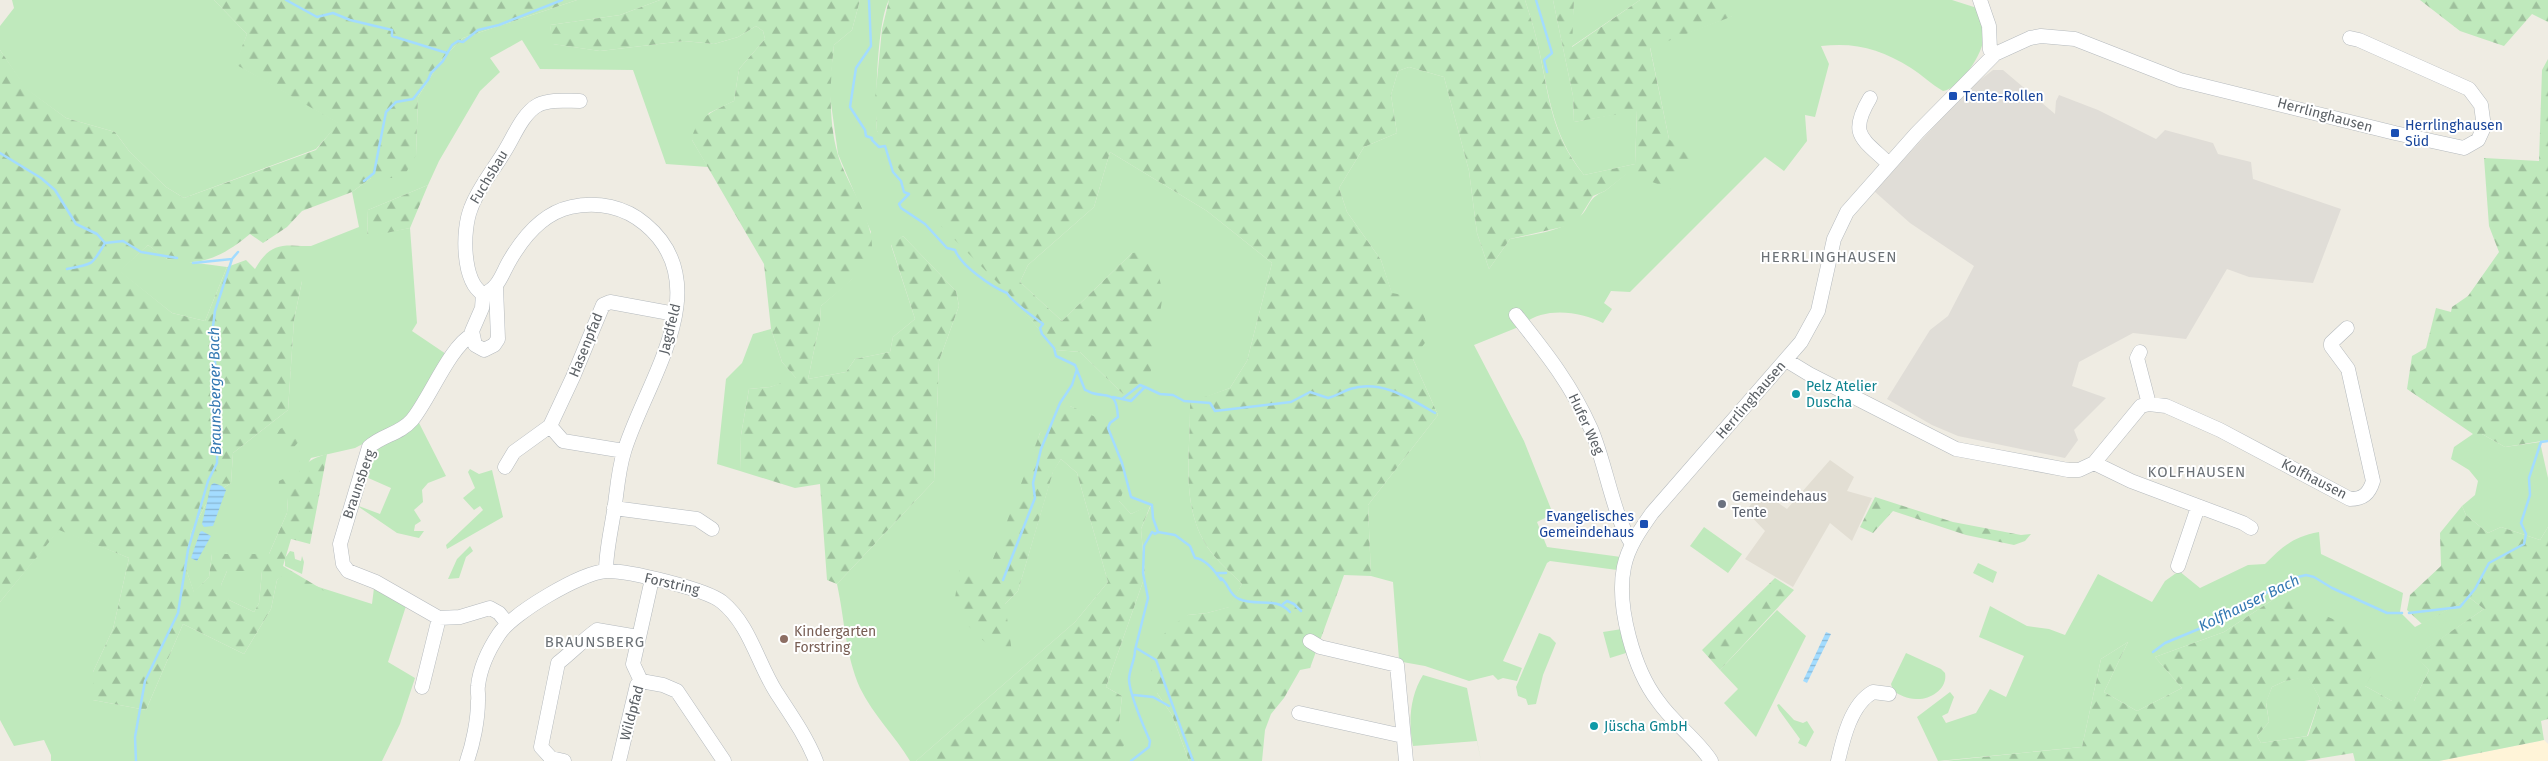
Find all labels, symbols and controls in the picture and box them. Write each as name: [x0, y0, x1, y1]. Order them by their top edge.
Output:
place label: Tente-Rollen: [1963, 88, 2044, 105]
marker: Tente-Rollen: [1947, 90, 1959, 102]
street label: Herrlinghausen: [2276, 94, 2374, 136]
place label: Herrlinghausen Süd: [2405, 117, 2503, 150]
marker: Herrlinghausen Süd: [2389, 127, 2401, 139]
street label: Fuchsbau: [466, 147, 512, 207]
district label: HERRLINGHAUSEN: [1761, 248, 1897, 266]
street label: Jagdfeld: [655, 302, 685, 356]
street label: Hasenpfad: [565, 310, 607, 380]
water label: Braunsberger Bach: [205, 327, 225, 455]
street label: Herrlinghausen: [1712, 358, 1790, 442]
place label: Pelz Atelier Duscha: [1806, 378, 1878, 411]
marker: Pelz Atelier Duscha: [1790, 388, 1802, 400]
street label: Hufer Weg: [1564, 391, 1608, 458]
street label: Braunsberg: [339, 446, 379, 521]
street label: Kolfhausen: [2278, 455, 2350, 503]
district label: KOLFHAUSEN: [2148, 463, 2246, 481]
place label: Gemeindehaus Tente: [1732, 488, 1827, 521]
marker: Gemeindehaus Tente: [1716, 498, 1728, 510]
place label: Evangelisches Gemeindehaus: [1539, 508, 1634, 541]
marker: Evangelisches Gemeindehaus: [1638, 518, 1650, 530]
street label: Forstring: [643, 569, 702, 599]
water label: Kolfhauser Bach: [2196, 571, 2302, 635]
place label: Kindergarten Forstring: [794, 623, 876, 656]
district label: BRAUNSBERG: [545, 633, 645, 651]
marker: Kindergarten Forstring: [778, 633, 790, 645]
street label: Wildpfad: [616, 683, 648, 743]
place label: Jüscha GmbH: [1604, 718, 1688, 735]
marker: Jüscha GmbH: [1588, 720, 1600, 732]

